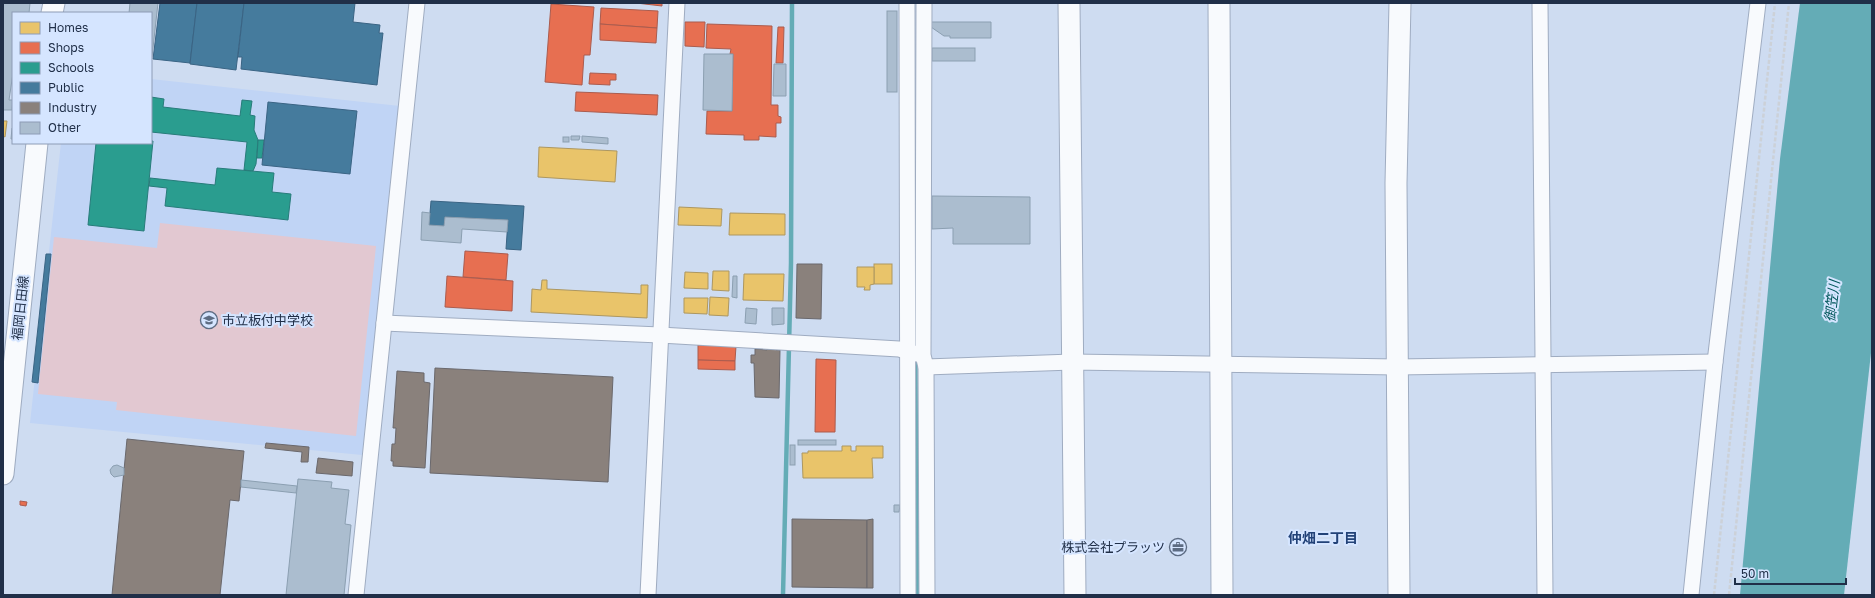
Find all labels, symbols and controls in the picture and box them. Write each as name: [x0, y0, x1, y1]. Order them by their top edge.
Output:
legend: [12, 12, 152, 144]
text: Homes: [48, 20, 88, 35]
text: Shops: [48, 40, 84, 55]
text: Schools: [48, 60, 94, 75]
text: Public: [48, 80, 85, 95]
text: Industry: [48, 100, 97, 115]
text: Other: [48, 120, 81, 135]
street label: 福岡日田線: [9, 275, 31, 341]
water label: 御笠川: [1821, 277, 1843, 323]
school or university icon: 市立板付中学校: [199, 310, 219, 330]
place label: 市立板付中学校: [222, 312, 313, 328]
district label: 仲畑二丁目: [1288, 529, 1358, 546]
office icon: 株式会社プラッツ: [1168, 537, 1188, 557]
place label: 株式会社プラッツ: [1061, 539, 1165, 555]
scale bar: [1735, 560, 1846, 586]
text: 50 m: [1741, 566, 1769, 581]

